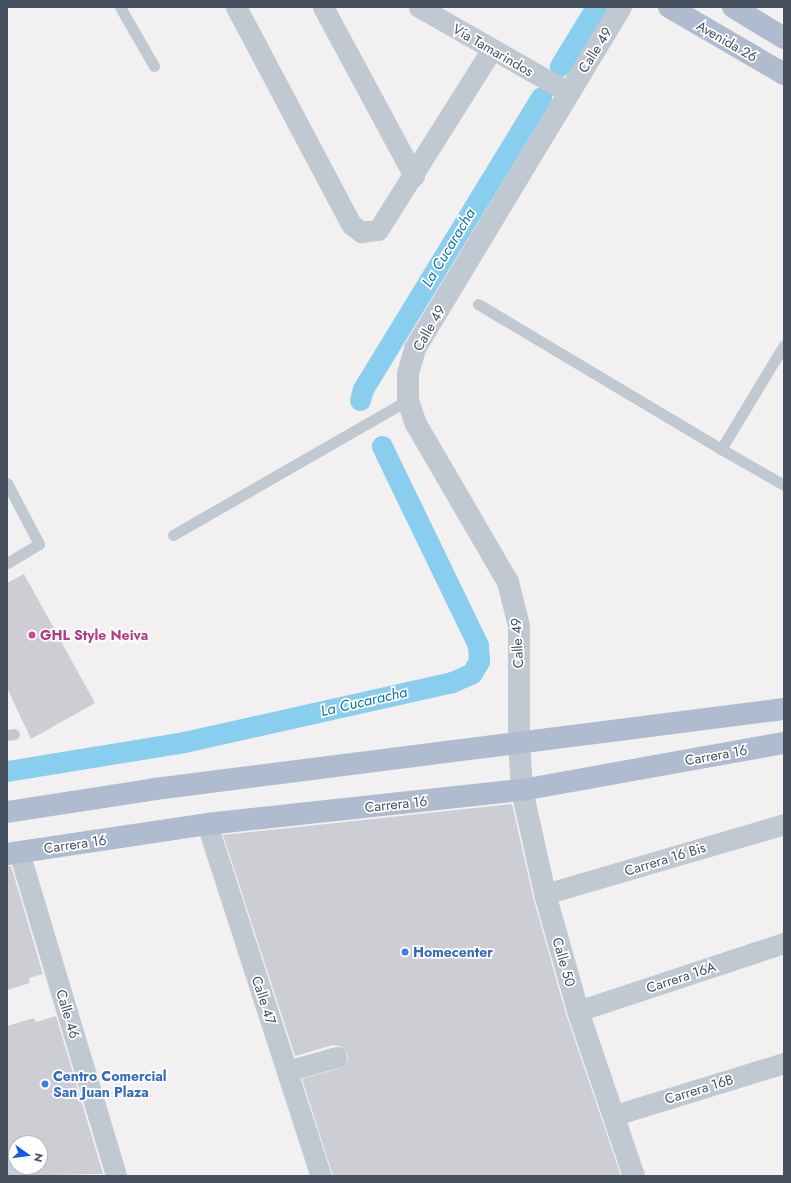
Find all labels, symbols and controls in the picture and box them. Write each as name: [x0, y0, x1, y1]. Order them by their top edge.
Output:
street label: Avenida 26: [694, 17, 760, 65]
street label: Vía Tamarindos: [450, 20, 536, 80]
street label: Calle 49: [575, 24, 615, 76]
water label: La Cucaracha: [419, 205, 479, 291]
street label: Calle 49: [409, 302, 449, 354]
street label: Calle 49: [507, 617, 527, 669]
place label: GHL Style Neiva: [40, 627, 148, 643]
marker: GHL Style Neiva: [27, 630, 37, 640]
water label: La Cucaracha: [319, 683, 409, 721]
street label: Carrera 16: [684, 741, 748, 769]
street label: Carrera 16: [364, 792, 428, 816]
street label: Carrera 16: [43, 831, 107, 857]
street label: Carrera 16 Bis: [622, 839, 708, 879]
street label: Calle 50: [549, 935, 579, 989]
place label: Homecenter: [413, 944, 493, 960]
marker: Homecenter: [400, 947, 410, 957]
street label: Carrera 16A: [644, 958, 718, 996]
street label: Calle 47: [248, 974, 280, 1026]
street label: Calle 46: [53, 987, 83, 1041]
place label: Centro Comercial San Juan Plaza: [53, 1068, 167, 1100]
street label: Carrera 16B: [663, 1071, 735, 1107]
marker: Centro Comercial San Juan Plaza: [40, 1079, 50, 1089]
north arrow: [8, 1135, 48, 1175]
text: N: [30, 1151, 47, 1164]

